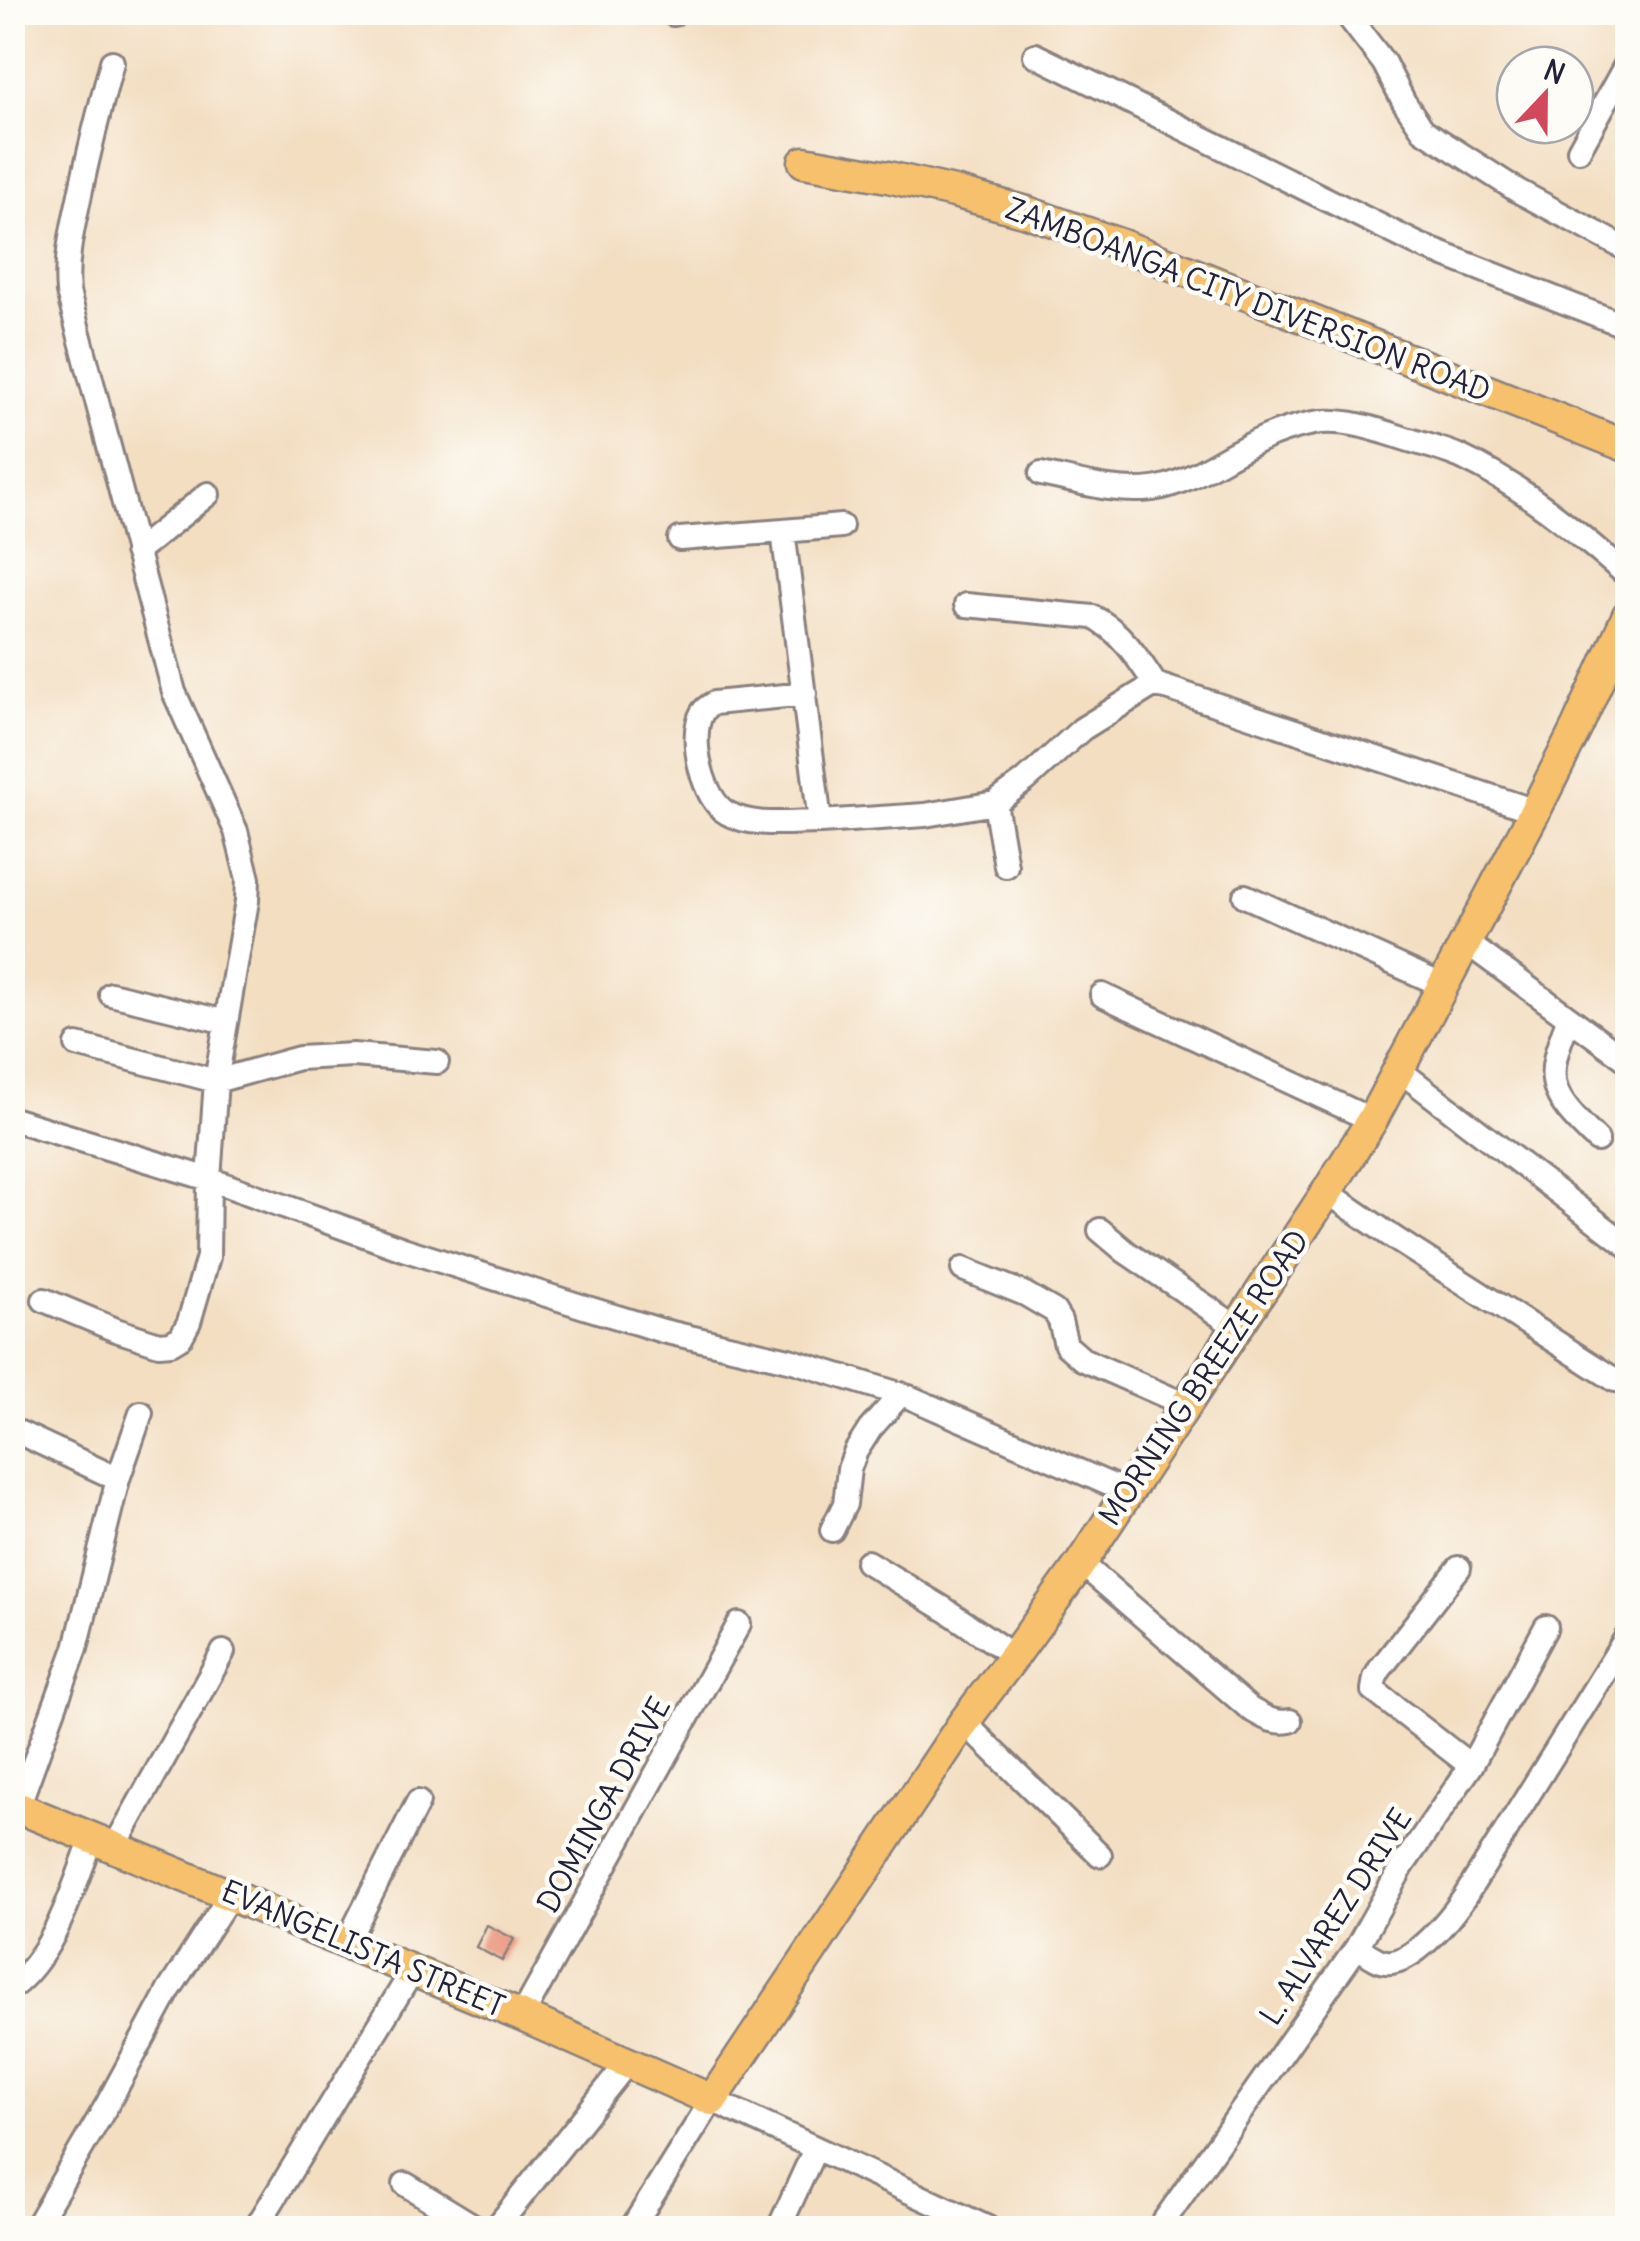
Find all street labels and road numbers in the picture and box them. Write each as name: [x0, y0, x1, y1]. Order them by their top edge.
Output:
street label: ZAMBOANGA CITY DIVERSION ROAD: [1001, 189, 1496, 409]
street label: MORNING BREEZE ROAD: [1090, 1222, 1316, 1532]
street label: DOMINGA DRIVE: [528, 1690, 678, 1919]
street label: L. ALVAREZ DRIVE: [1251, 1801, 1419, 2032]
street label: EVANGELISTA STREET: [216, 1871, 511, 2025]

